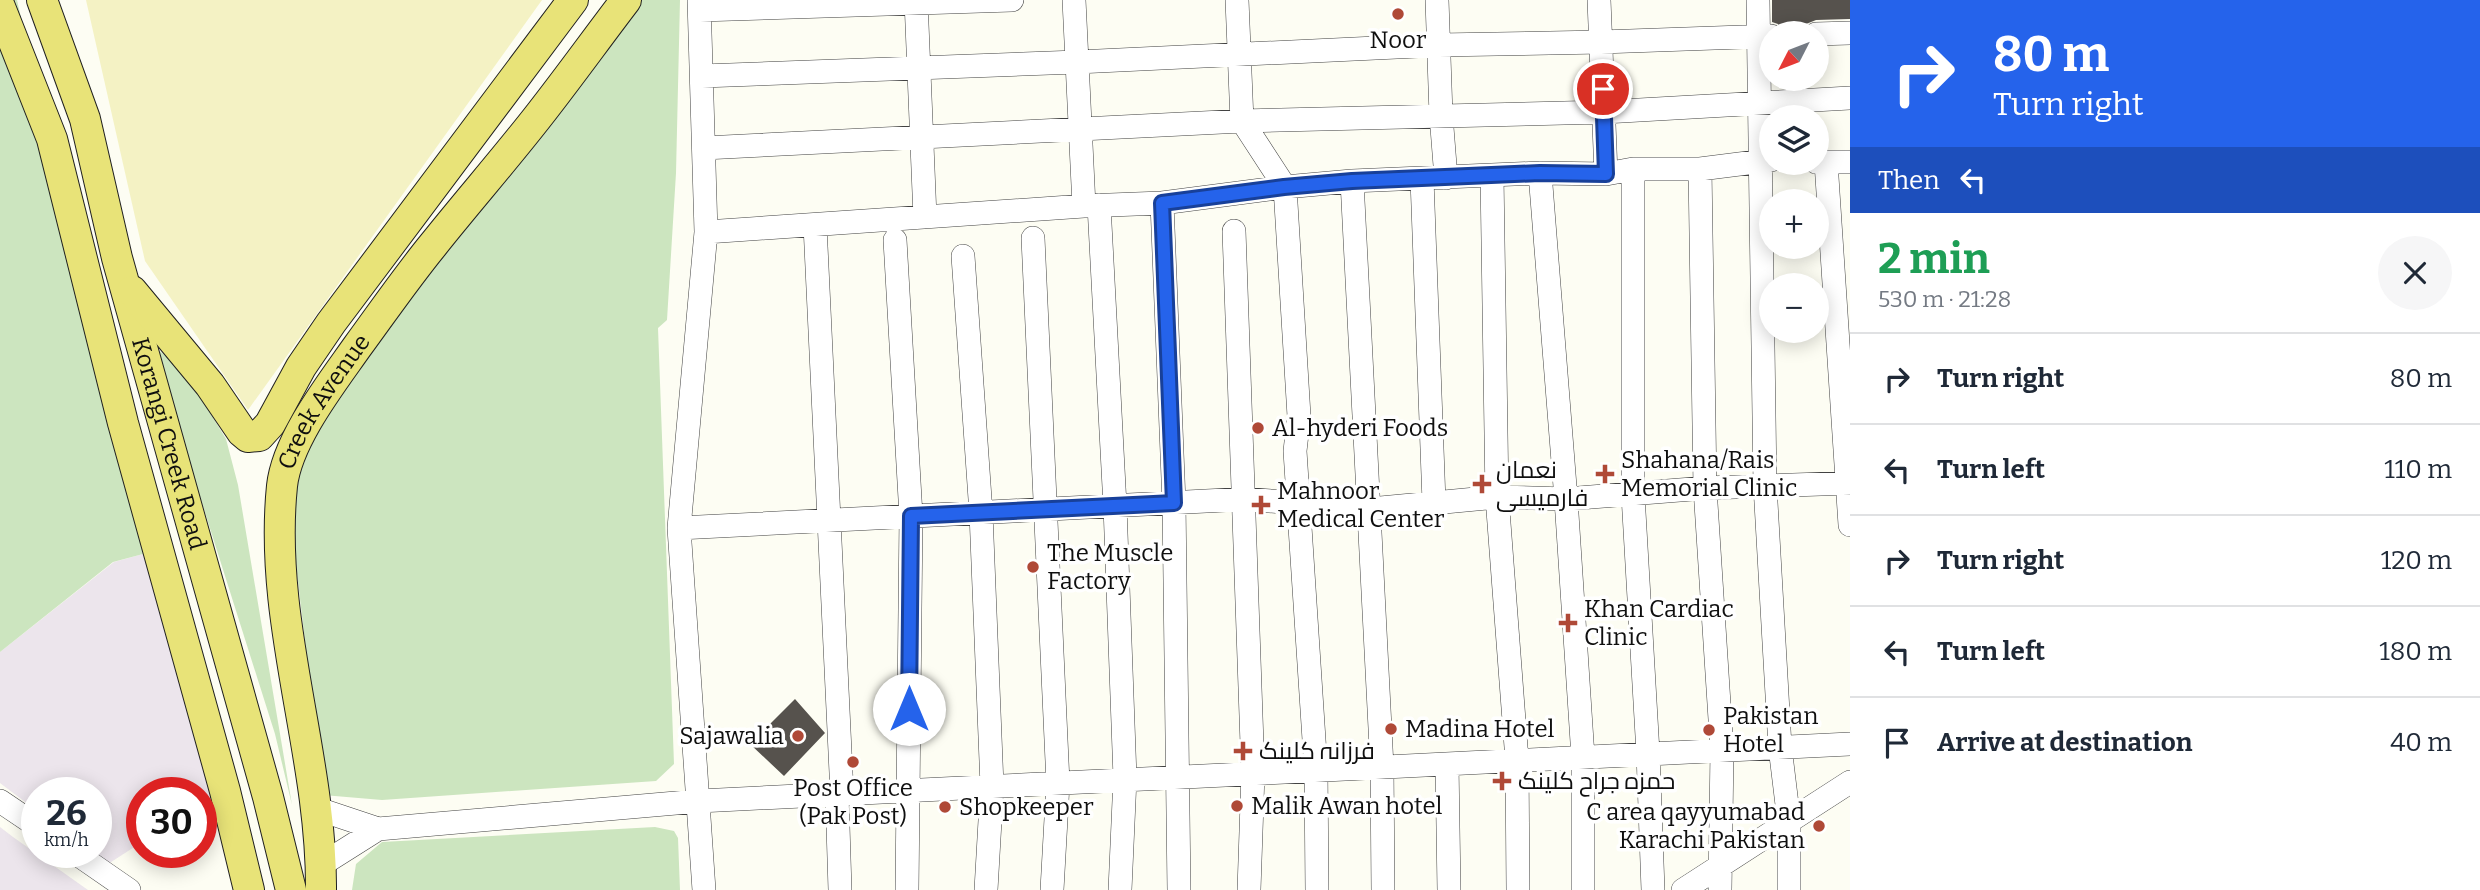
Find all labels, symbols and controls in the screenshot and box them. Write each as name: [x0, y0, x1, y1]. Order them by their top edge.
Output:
marker: Noor: [1390, 6, 1406, 22]
north arrow: [1759, 21, 1829, 91]
map controls: [1759, 21, 1829, 343]
text: 80 m: [1993, 25, 2109, 84]
place label: Noor: [1370, 26, 1427, 54]
icon: right: [1878, 28, 1969, 119]
pin: [1573, 59, 1633, 119]
icon: arrive: [1584, 70, 1622, 108]
text: Turn right: [1993, 85, 2144, 123]
button: layers: [1759, 105, 1829, 175]
icon: left: [1954, 161, 1992, 199]
text: Then: [1878, 165, 1940, 196]
button: +: [1759, 189, 1829, 259]
text: 2 min: [1878, 234, 1990, 284]
button: close: [2378, 236, 2452, 310]
button: −: [1759, 273, 1829, 343]
text: 530 m · 21:28: [1878, 285, 2011, 313]
street label: Creek Avenue: [272, 329, 376, 473]
street label: Korangi Creek Road: [126, 334, 212, 553]
icon: right: [1878, 360, 1916, 398]
text: Turn right: [1937, 363, 2064, 394]
text: 80 m: [2390, 363, 2452, 394]
place label: Al-hyderi Foods: [1272, 414, 1448, 442]
marker: Al-hyderi Foods: [1250, 420, 1266, 436]
place label: Shahana/Rais Memorial Clinic: [1621, 446, 1797, 502]
icon: left: [1878, 451, 1916, 489]
text: Turn left: [1937, 454, 2045, 485]
text: 110 m: [2384, 454, 2452, 485]
place label: نعمان فارمیسی: [1496, 456, 1588, 512]
marker: Shahana/Rais Memorial Clinic: [1595, 464, 1615, 484]
marker: نعمان فارمیسی: [1474, 476, 1490, 492]
place label: Mahnoor Medical Center: [1277, 477, 1445, 533]
marker: Mahnoor Medical Center: [1251, 495, 1271, 515]
place label: The Muscle Factory: [1047, 539, 1173, 595]
icon: right: [1878, 542, 1916, 580]
text: Turn right: [1937, 545, 2064, 576]
text: 120 m: [2381, 545, 2452, 576]
marker: The Muscle Factory: [1025, 559, 1041, 575]
place label: Khan Cardiac Clinic: [1584, 595, 1734, 651]
marker: Khan Cardiac Clinic: [1558, 613, 1578, 633]
icon: left: [1878, 633, 1916, 671]
text: Turn left: [1937, 636, 2045, 667]
text: 180 m: [2379, 636, 2452, 667]
position arrow: [872, 672, 946, 746]
place label: Pakistan Hotel: [1723, 702, 1818, 758]
place label: Madina Hotel: [1405, 715, 1555, 743]
marker: Madina Hotel: [1383, 721, 1399, 737]
place label: Sajawalia: [679, 722, 784, 750]
marker: Pakistan Hotel: [1701, 722, 1717, 738]
icon: arrive: [1878, 724, 1916, 762]
text: Arrive at destination: [1937, 727, 2192, 758]
text: 40 m: [2390, 727, 2452, 758]
marker: Sajawalia: [790, 728, 806, 744]
place label: فرزانہ کلینک: [1259, 737, 1375, 765]
marker: فرزانہ کلینک: [1233, 741, 1253, 761]
marker: Post Office (Pak Post): [845, 754, 861, 770]
place label: حمزہ جراح کلینک: [1518, 767, 1675, 797]
marker: حمزہ جراح کلینک: [1492, 771, 1512, 791]
place label: Post Office (Pak Post): [793, 774, 913, 830]
speed limit sign: 30: [126, 777, 217, 868]
text: 26: [46, 792, 87, 834]
place label: Malik Awan hotel: [1251, 792, 1443, 820]
place label: Shopkeeper: [959, 793, 1094, 821]
marker: Malik Awan hotel: [1229, 798, 1245, 814]
place label: C area qayyumabad Karachi Pakistan: [1586, 798, 1805, 854]
marker: Shopkeeper: [937, 799, 953, 815]
marker: C area qayyumabad Karachi Pakistan: [1811, 818, 1827, 834]
text: km/h: [44, 829, 89, 851]

